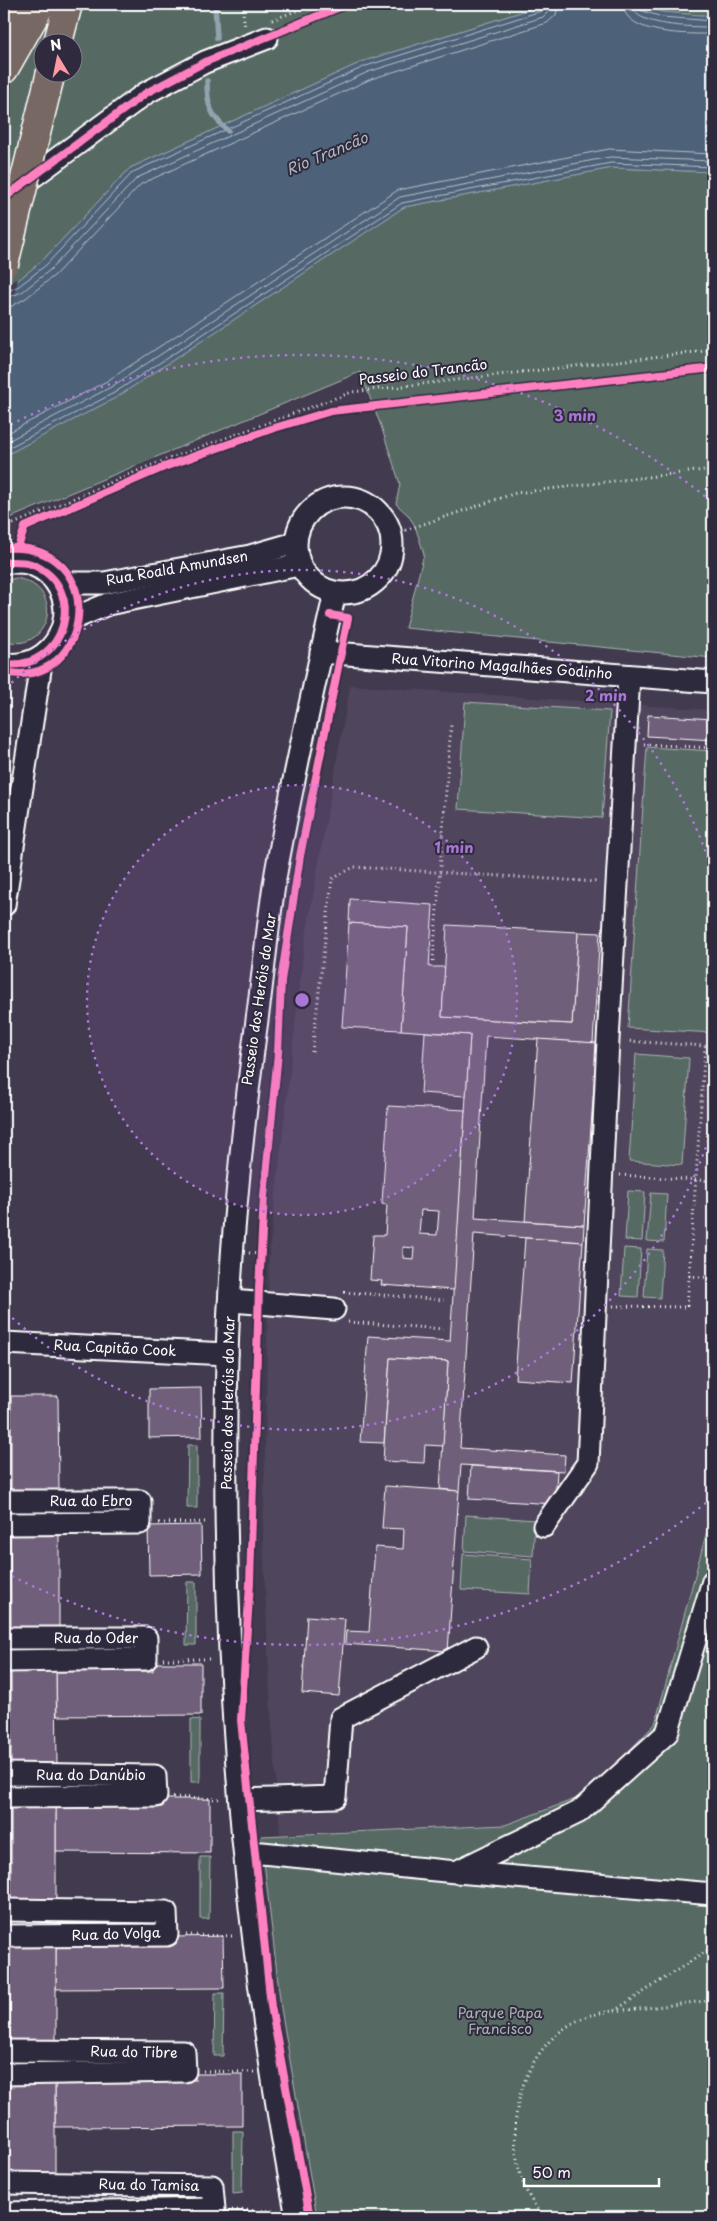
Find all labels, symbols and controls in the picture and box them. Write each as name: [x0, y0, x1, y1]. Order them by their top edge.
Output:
north arrow: [32, 32, 82, 82]
text: N: [48, 33, 63, 56]
water label: Rio Trancão: [282, 125, 371, 180]
street label: Passeio do Trancão: [358, 353, 489, 390]
text: 3 min: [554, 403, 596, 426]
street label: Rua Roald Amundsen: [104, 545, 249, 590]
street label: Rua Vitorino Magalhães Godinho: [391, 647, 613, 684]
text: 2 min: [585, 683, 627, 706]
text: 1 min: [435, 835, 473, 858]
street label: Passeio dos Heróis do Mar: [236, 911, 281, 1086]
centre of rings: [293, 991, 311, 1009]
street label: Passeio dos Heróis do Mar: [215, 1315, 240, 1490]
street label: Rua Capitão Cook: [53, 1334, 177, 1361]
street label: Rua do Ebro: [50, 1490, 133, 1511]
street label: Rua do Oder: [54, 1627, 139, 1648]
street label: Rua do Danúbio: [36, 1764, 146, 1785]
street label: Rua do Volga: [71, 1921, 161, 1946]
park label: Parque Papa Francisco: [458, 2002, 542, 2039]
street label: Rua do Tibre: [90, 2040, 178, 2063]
scale bar: [524, 2156, 660, 2188]
text: 50 m: [532, 2160, 571, 2183]
street label: Rua do Tamisa: [98, 2173, 200, 2196]

